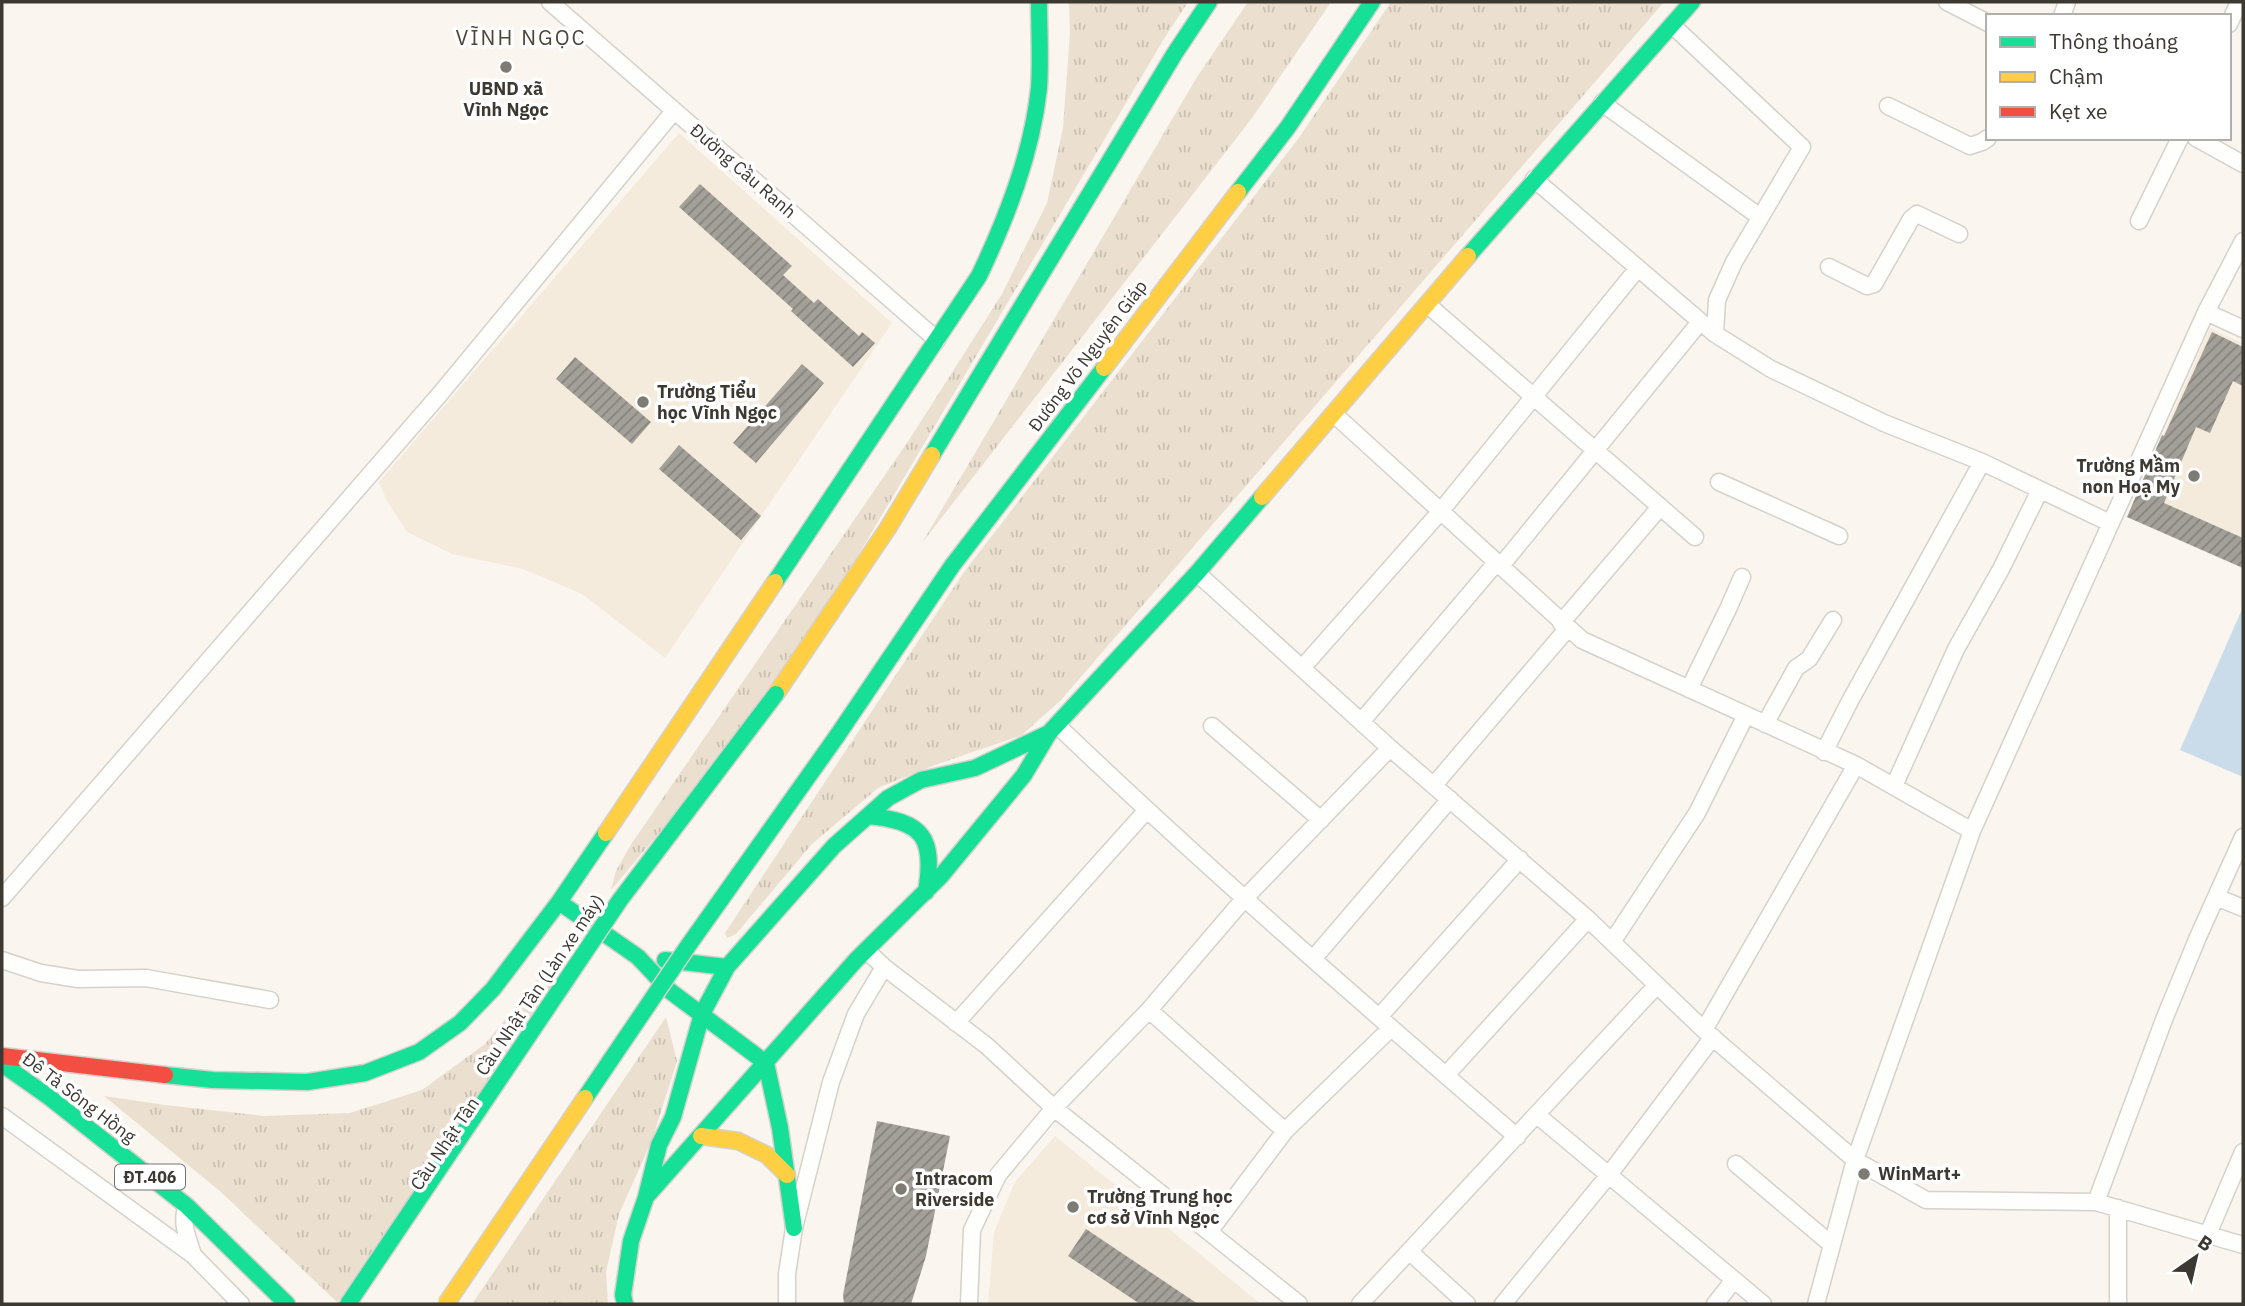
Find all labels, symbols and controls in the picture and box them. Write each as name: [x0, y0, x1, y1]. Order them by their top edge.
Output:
legend: [1986, 14, 2231, 140]
district label: VĨNH NGỌC: [455, 23, 587, 51]
text: Thông thoáng: [2049, 27, 2178, 55]
marker: UBND xã Vĩnh Ngọc: [498, 59, 514, 75]
text: Chậm: [2049, 62, 2104, 90]
place label: UBND xã Vĩnh Ngọc: [463, 77, 549, 121]
text: Kẹt xe: [2049, 97, 2108, 125]
street label: Đường Cầu Ranh: [686, 118, 801, 223]
street label: Đường Võ Nguyên Giáp: [1023, 275, 1152, 436]
place label: Trường Tiểu học Vĩnh Ngọc: [657, 380, 777, 424]
marker: Trường Tiểu học Vĩnh Ngọc: [635, 394, 651, 410]
place label: Trường Mầm non Hoạ My: [2076, 454, 2180, 498]
marker: Trường Mầm non Hoạ My: [2186, 468, 2202, 484]
street label: Cầu Nhật Tân (Làn xe máy): [470, 890, 609, 1080]
street label: Đê Tả Sông Hồng: [18, 1047, 141, 1148]
street label: Cầu Nhật Tân: [405, 1093, 484, 1195]
place label: WinMart+: [1878, 1162, 1961, 1185]
road number: ĐT.406: [115, 1164, 185, 1190]
marker: WinMart+: [1856, 1166, 1872, 1182]
place label: Intracom Riverside: [915, 1167, 995, 1211]
marker: Intracom Riverside: [893, 1181, 909, 1197]
place label: Trường Trung học cơ sở Vĩnh Ngọc: [1087, 1185, 1233, 1229]
marker: Trường Trung học cơ sở Vĩnh Ngọc: [1065, 1199, 1081, 1215]
north arrow: [2161, 1222, 2231, 1292]
text: B: [2194, 1229, 2217, 1256]

